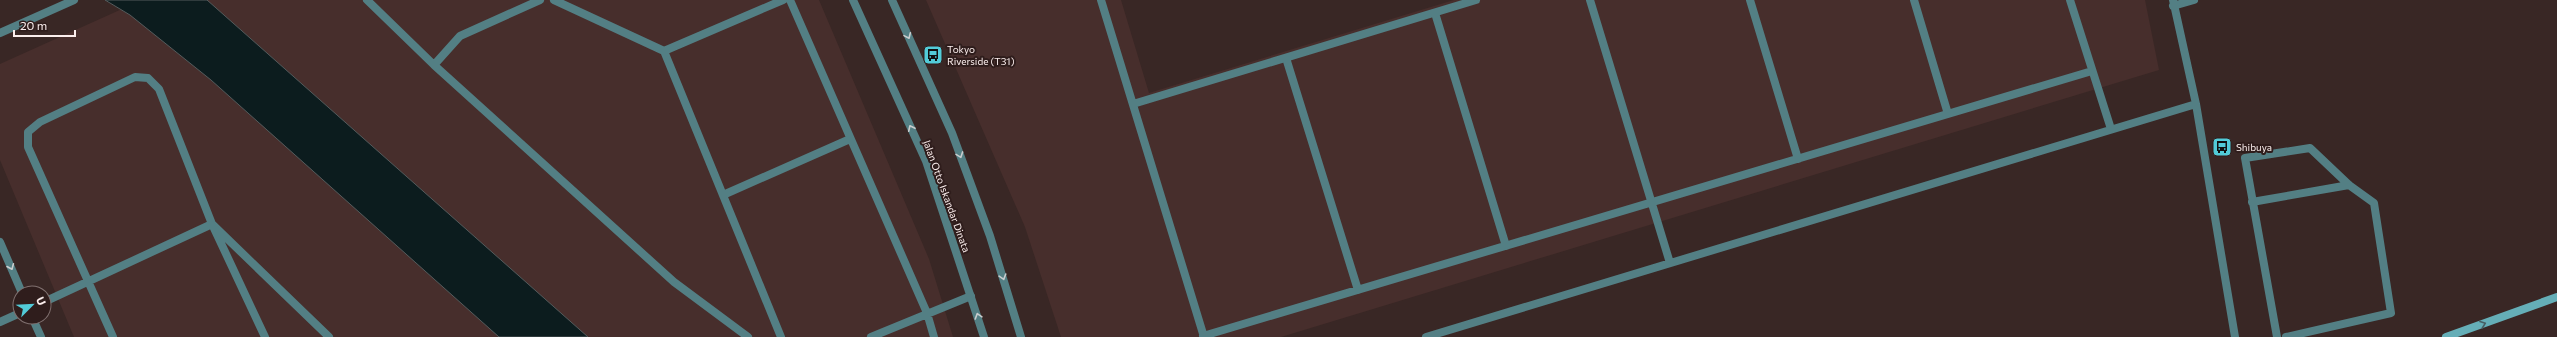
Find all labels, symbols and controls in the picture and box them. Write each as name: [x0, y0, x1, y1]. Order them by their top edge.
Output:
scale bar: [14, 12, 75, 38]
text: 20 m: [20, 18, 47, 32]
one-way arrow: [903, 31, 911, 39]
place label: Tokyo Riverside (T31): [947, 43, 1015, 67]
bus stop icon: Tokyo Riverside (T31): [922, 44, 944, 66]
one-way arrow: [908, 124, 916, 132]
bus stop icon: Shibuya: [2211, 136, 2233, 158]
street label: Jalan Otto Iskandar Dinata: [921, 138, 973, 254]
place label: Shibuya: [2236, 141, 2272, 153]
one-way arrow: [955, 151, 963, 158]
one-way arrow: [6, 263, 14, 271]
one-way arrow: [998, 274, 1007, 281]
north arrow: [12, 285, 52, 325]
text: U: [34, 294, 49, 307]
one-way arrow: [974, 313, 983, 320]
one-way arrow: [2479, 320, 2486, 328]

